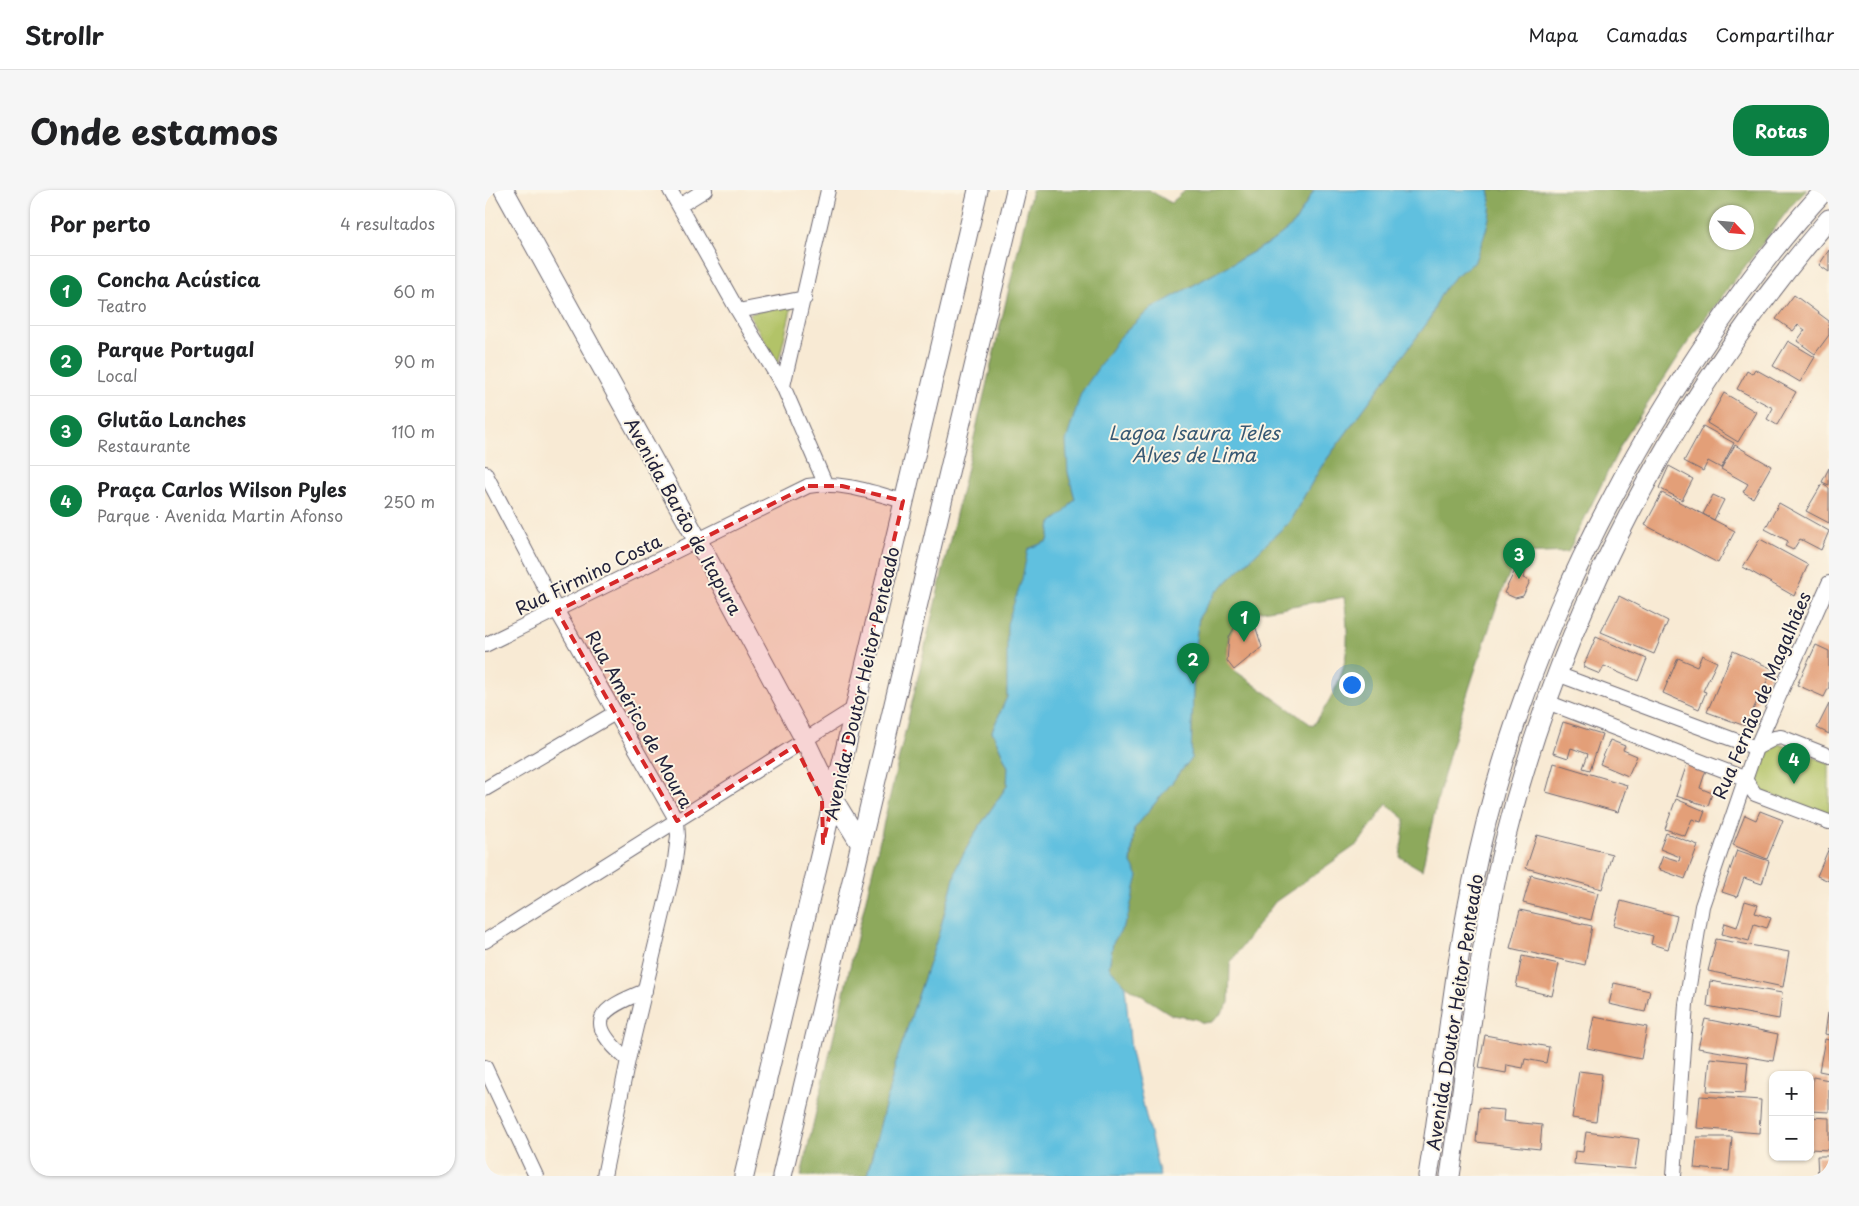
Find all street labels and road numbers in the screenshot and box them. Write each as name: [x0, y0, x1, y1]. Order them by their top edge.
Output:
street label: Avenida Barão de Itapura: [618, 412, 750, 620]
street label: Rua Firmino Costa: [510, 526, 667, 621]
street label: Avenida Doutor Heitor Penteado: [816, 544, 906, 822]
street label: Rua Fernão de Magalhães: [1705, 587, 1817, 803]
street label: Rua Américo de Moura: [580, 625, 701, 814]
street label: Avenida Doutor Heitor Penteado: [1419, 872, 1489, 1152]

